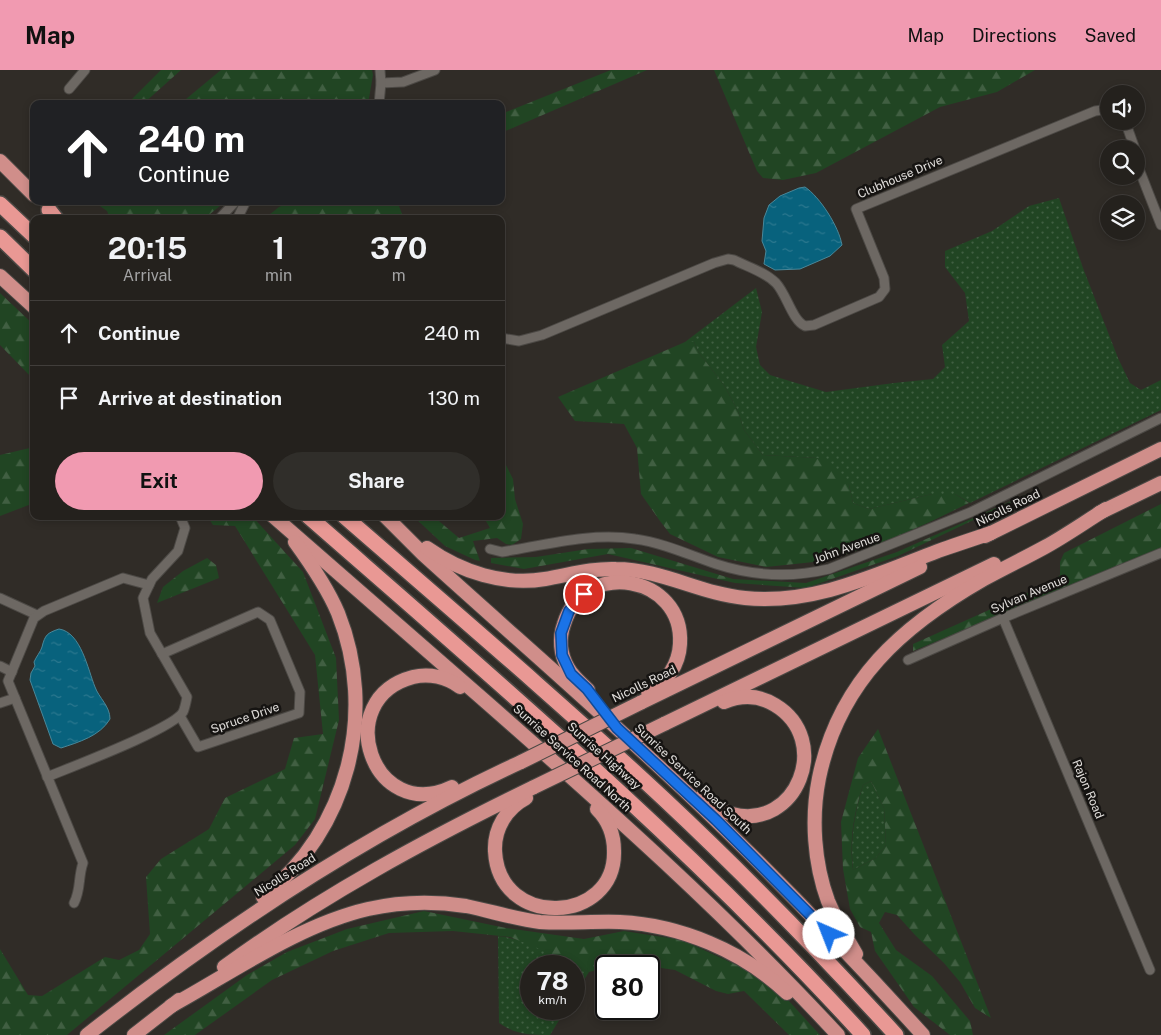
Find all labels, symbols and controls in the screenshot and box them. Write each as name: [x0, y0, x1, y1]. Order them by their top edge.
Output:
text: Map: [25, 21, 75, 49]
text: Map: [907, 25, 944, 46]
text: Directions: [972, 25, 1057, 46]
text: Saved: [1085, 25, 1136, 46]
map controls: [1100, 85, 1145, 240]
button: sound: [1100, 85, 1145, 130]
text: 240 m: [138, 119, 245, 160]
icon: ahead: [55, 120, 120, 185]
button: search: [1100, 140, 1145, 185]
street label: Clubhouse Drive: [855, 153, 945, 201]
text: Continue: [138, 161, 230, 187]
button: layers: [1100, 195, 1145, 240]
text: 20:15: [108, 230, 187, 266]
text: 1: [272, 230, 285, 266]
text: 370: [370, 230, 427, 266]
text: Arrival: [123, 266, 172, 285]
text: min: [265, 266, 292, 285]
text: m: [392, 266, 406, 285]
icon: ahead: [55, 319, 83, 347]
text: Continue: [98, 322, 180, 344]
text: 240 m: [424, 322, 480, 344]
icon: arrive: [55, 384, 83, 412]
text: Arrive at destination: [98, 387, 282, 409]
text: 130 m: [428, 387, 480, 409]
button: Exit: [55, 452, 263, 510]
button: Share: [273, 452, 480, 510]
street label: Nicolls Road: [974, 486, 1042, 530]
street label: John Avenue: [812, 529, 882, 566]
street label: Sylvan Avenue: [989, 572, 1069, 616]
pin: [563, 573, 605, 615]
icon: arrive: [570, 580, 598, 608]
street label: Nicolls Road: [610, 662, 678, 706]
street label: Spruce Drive: [209, 700, 281, 736]
street label: Sunrise Service Road North: [510, 701, 634, 815]
street label: Sunrise Highway: [564, 719, 644, 793]
street label: Sunrise Service Road South: [632, 721, 754, 837]
street label: Rajon Road: [1069, 757, 1107, 821]
street label: Nicolls Road: [252, 851, 318, 899]
position arrow: [802, 907, 854, 959]
speed limit sign: 80: [595, 955, 660, 1020]
text: 78: [536, 966, 569, 996]
text: km/h: [538, 993, 567, 1007]

